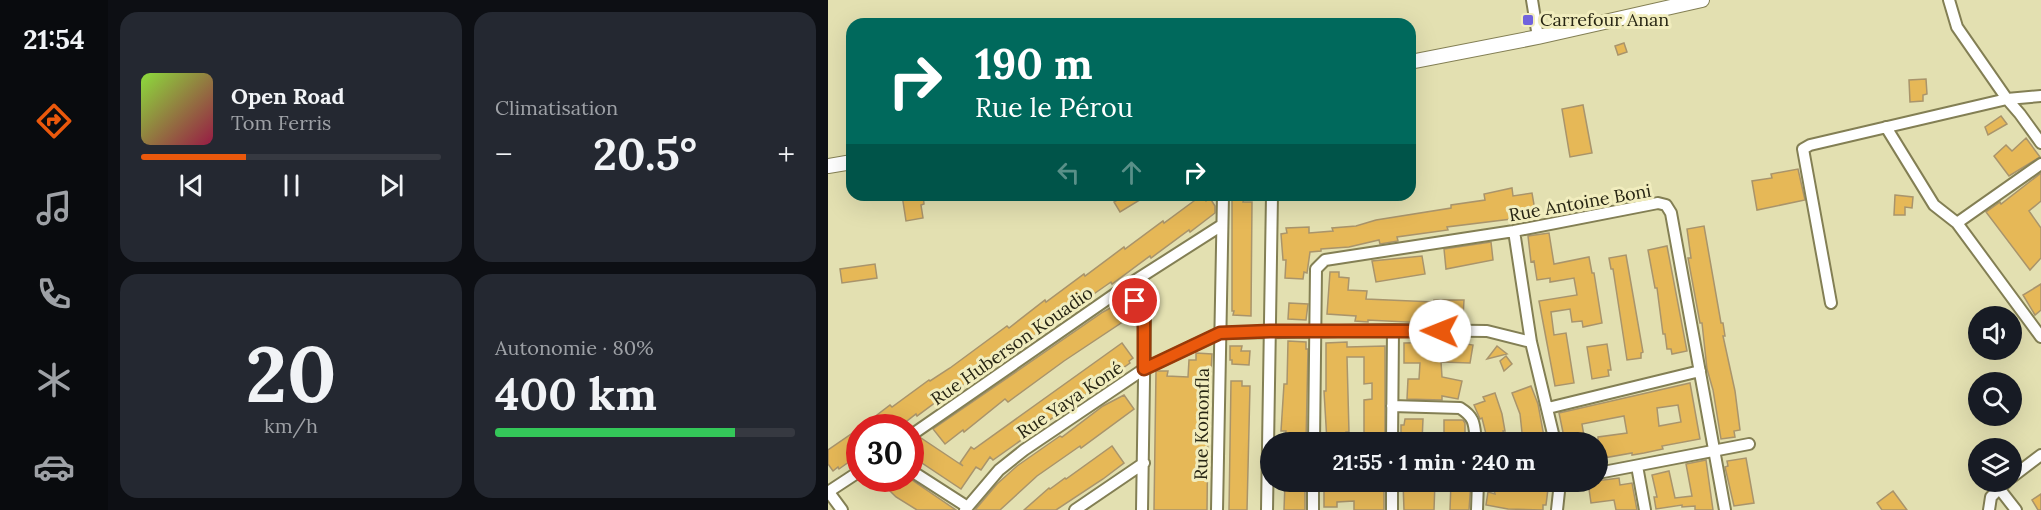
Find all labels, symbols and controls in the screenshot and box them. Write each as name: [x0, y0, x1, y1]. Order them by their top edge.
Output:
place label: Carrefour Anan: [1540, 8, 1669, 31]
marker: Carrefour Anan: [1521, 13, 1535, 27]
text: 21:54: [23, 22, 85, 56]
text: 190 m: [975, 37, 1093, 91]
icon: right: [876, 42, 954, 120]
text: Open Road: [231, 82, 345, 110]
text: Rue le Pérou: [975, 90, 1133, 124]
text: Climatisation: [495, 95, 618, 120]
icon: directions: [33, 100, 75, 142]
text: Tom Ferris: [231, 110, 331, 135]
text: 20.5°: [593, 125, 697, 182]
text: −: [495, 133, 513, 175]
text: +: [777, 133, 795, 175]
icon: left: [1052, 156, 1085, 189]
icon: ahead: [1115, 156, 1148, 189]
icon: right: [1178, 156, 1211, 189]
icon: previous: [175, 169, 208, 202]
icon: pause: [275, 169, 308, 202]
icon: next: [375, 169, 408, 202]
street label: Rue Antoine Boni: [1507, 179, 1653, 226]
icon: music: [33, 187, 75, 229]
icon: phone: [33, 273, 75, 315]
pin: [1109, 275, 1160, 326]
street label: Rue Huberson Kouadio: [926, 281, 1097, 410]
icon: arrive: [1118, 284, 1151, 317]
position arrow: [1408, 299, 1472, 363]
map controls: [1968, 306, 2022, 492]
button: sound: [1968, 306, 2022, 360]
text: 20: [245, 324, 337, 423]
text: Autonomie · 80%: [495, 335, 654, 360]
street label: Rue Yaya Koné: [1012, 356, 1127, 443]
icon: climate: [33, 359, 75, 401]
text: 400 km: [495, 365, 657, 422]
street label: Rue Kononfla: [1189, 368, 1214, 480]
button: search: [1968, 372, 2022, 426]
text: km/h: [264, 413, 318, 438]
speed limit sign: 30: [846, 414, 924, 492]
button: layers: [1968, 438, 2022, 492]
icon: car: [33, 446, 75, 488]
text: 21:55 · 1 min · 240 m: [1333, 448, 1535, 476]

